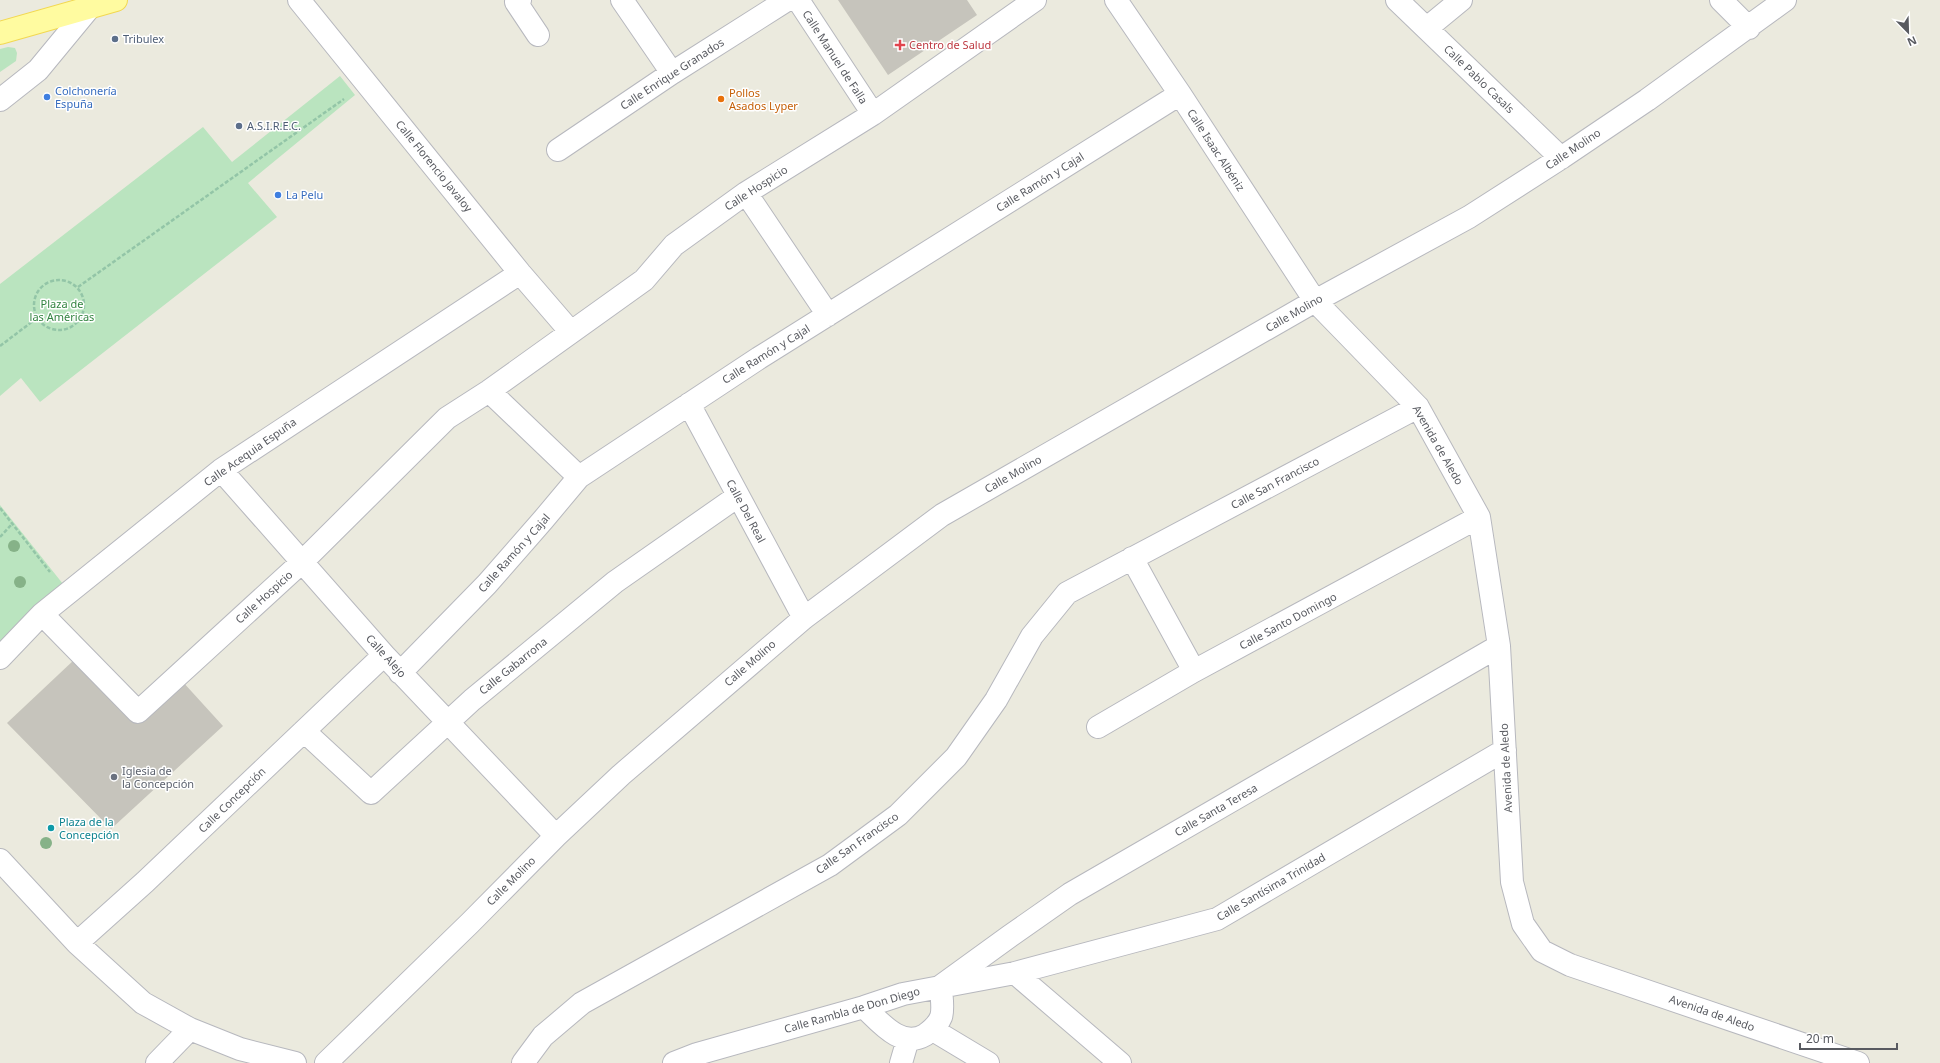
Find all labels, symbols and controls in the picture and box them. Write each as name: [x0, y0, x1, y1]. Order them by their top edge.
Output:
street label: Calle Manuel de Falla: [799, 7, 871, 107]
north arrow: [1888, 12, 1928, 52]
place label: Tribulex: [123, 31, 164, 46]
text: N: [1905, 33, 1919, 50]
marker: Tribulex: [110, 34, 120, 44]
street label: Calle Enrique Granados: [617, 34, 727, 113]
place label: Centro de Salud: [909, 37, 991, 52]
marker: Centro de Salud: [894, 39, 906, 51]
street label: Calle Pablo Casals: [1441, 41, 1518, 116]
place label: Colchonería Espuña: [55, 83, 117, 111]
place label: Pollos Asados Lyper: [729, 85, 798, 113]
marker: Colchonería Espuña: [42, 92, 52, 102]
marker: Pollos Asados Lyper: [716, 94, 726, 104]
street label: Calle Isaac Albéniz: [1184, 106, 1249, 194]
street label: Calle Florencio Javaloy: [393, 117, 476, 215]
place label: A.S.I.R.E.C.: [247, 118, 301, 133]
marker: A.S.I.R.E.C.: [234, 121, 244, 131]
street label: Calle Molino: [1542, 124, 1604, 173]
street label: Calle Ramón y Cajal: [993, 148, 1087, 215]
street label: Calle Hospicio: [721, 161, 790, 214]
place label: La Pelu: [286, 187, 323, 202]
marker: La Pelu: [273, 190, 283, 200]
street label: Calle Molino: [1262, 290, 1325, 335]
park label: Plaza de las Américas: [30, 296, 94, 324]
street label: Calle Ramón y Cajal: [719, 320, 813, 387]
street label: Avenida de Aledo: [1410, 402, 1467, 488]
street label: Calle Acequia Espuña: [200, 414, 299, 489]
street label: Calle Molino: [981, 451, 1044, 496]
street label: Calle San Francisco: [1228, 453, 1322, 512]
street label: Calle Del Real: [723, 476, 769, 545]
street label: Calle Ramón y Cajal: [474, 510, 553, 595]
street label: Calle Hospicio: [232, 567, 296, 626]
street label: Calle Santo Domingo: [1236, 588, 1339, 653]
street label: Calle Alejo: [363, 631, 410, 681]
street label: Calle Gabarrona: [476, 634, 550, 698]
street label: Calle Molino: [721, 636, 779, 689]
street label: Avenida de Aledo: [1496, 723, 1515, 813]
place label: Iglesia de la Concepción: [122, 763, 194, 791]
street label: Calle Concepción: [195, 764, 269, 836]
marker: Iglesia de la Concepción: [109, 772, 119, 782]
street label: Calle Santa Teresa: [1172, 780, 1260, 839]
street label: Calle San Francisco: [812, 808, 901, 877]
place label: Plaza de la Concepción: [59, 814, 119, 842]
marker: Plaza de la Concepción: [46, 823, 56, 833]
street label: Calle Santísima Trinidad: [1214, 849, 1328, 924]
street label: Calle Molino: [483, 853, 539, 908]
street label: Calle Rambla de Don Diego: [782, 983, 922, 1036]
street label: Avenida de Aledo: [1667, 991, 1757, 1034]
scale bar: [1800, 1025, 1897, 1051]
text: 20 m: [1806, 1030, 1834, 1047]

